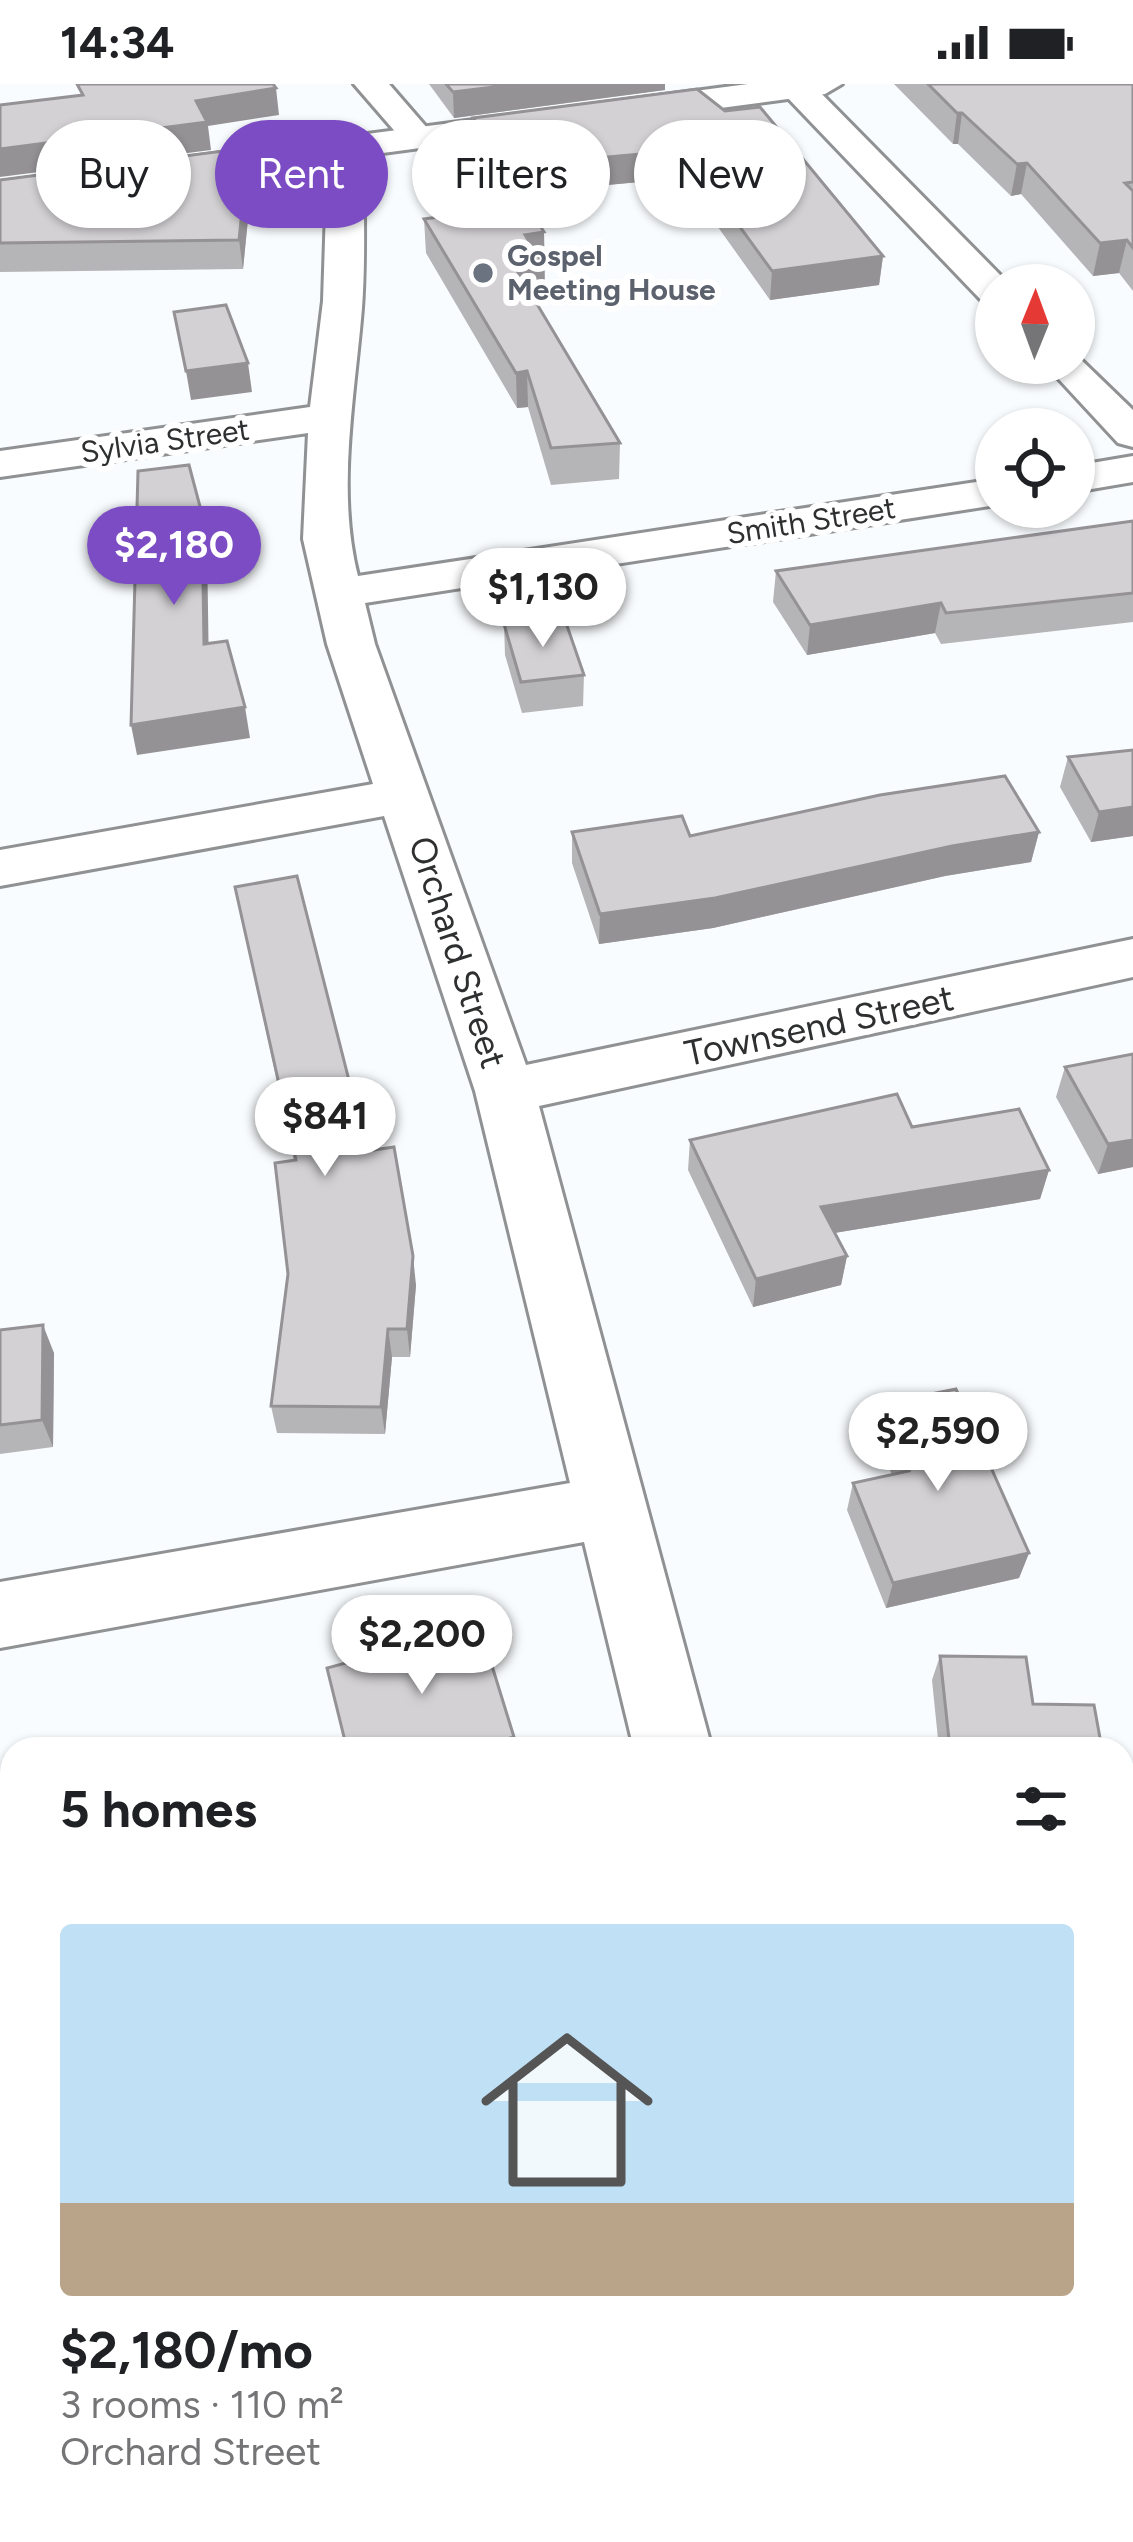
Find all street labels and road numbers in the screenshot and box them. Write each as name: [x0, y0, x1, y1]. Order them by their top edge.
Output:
street label: Sylvia Street: [78, 410, 252, 471]
street label: Smith Street: [724, 489, 898, 552]
street label: Orchard Street: [400, 831, 515, 1073]
street label: Townsend Street: [681, 976, 957, 1075]

